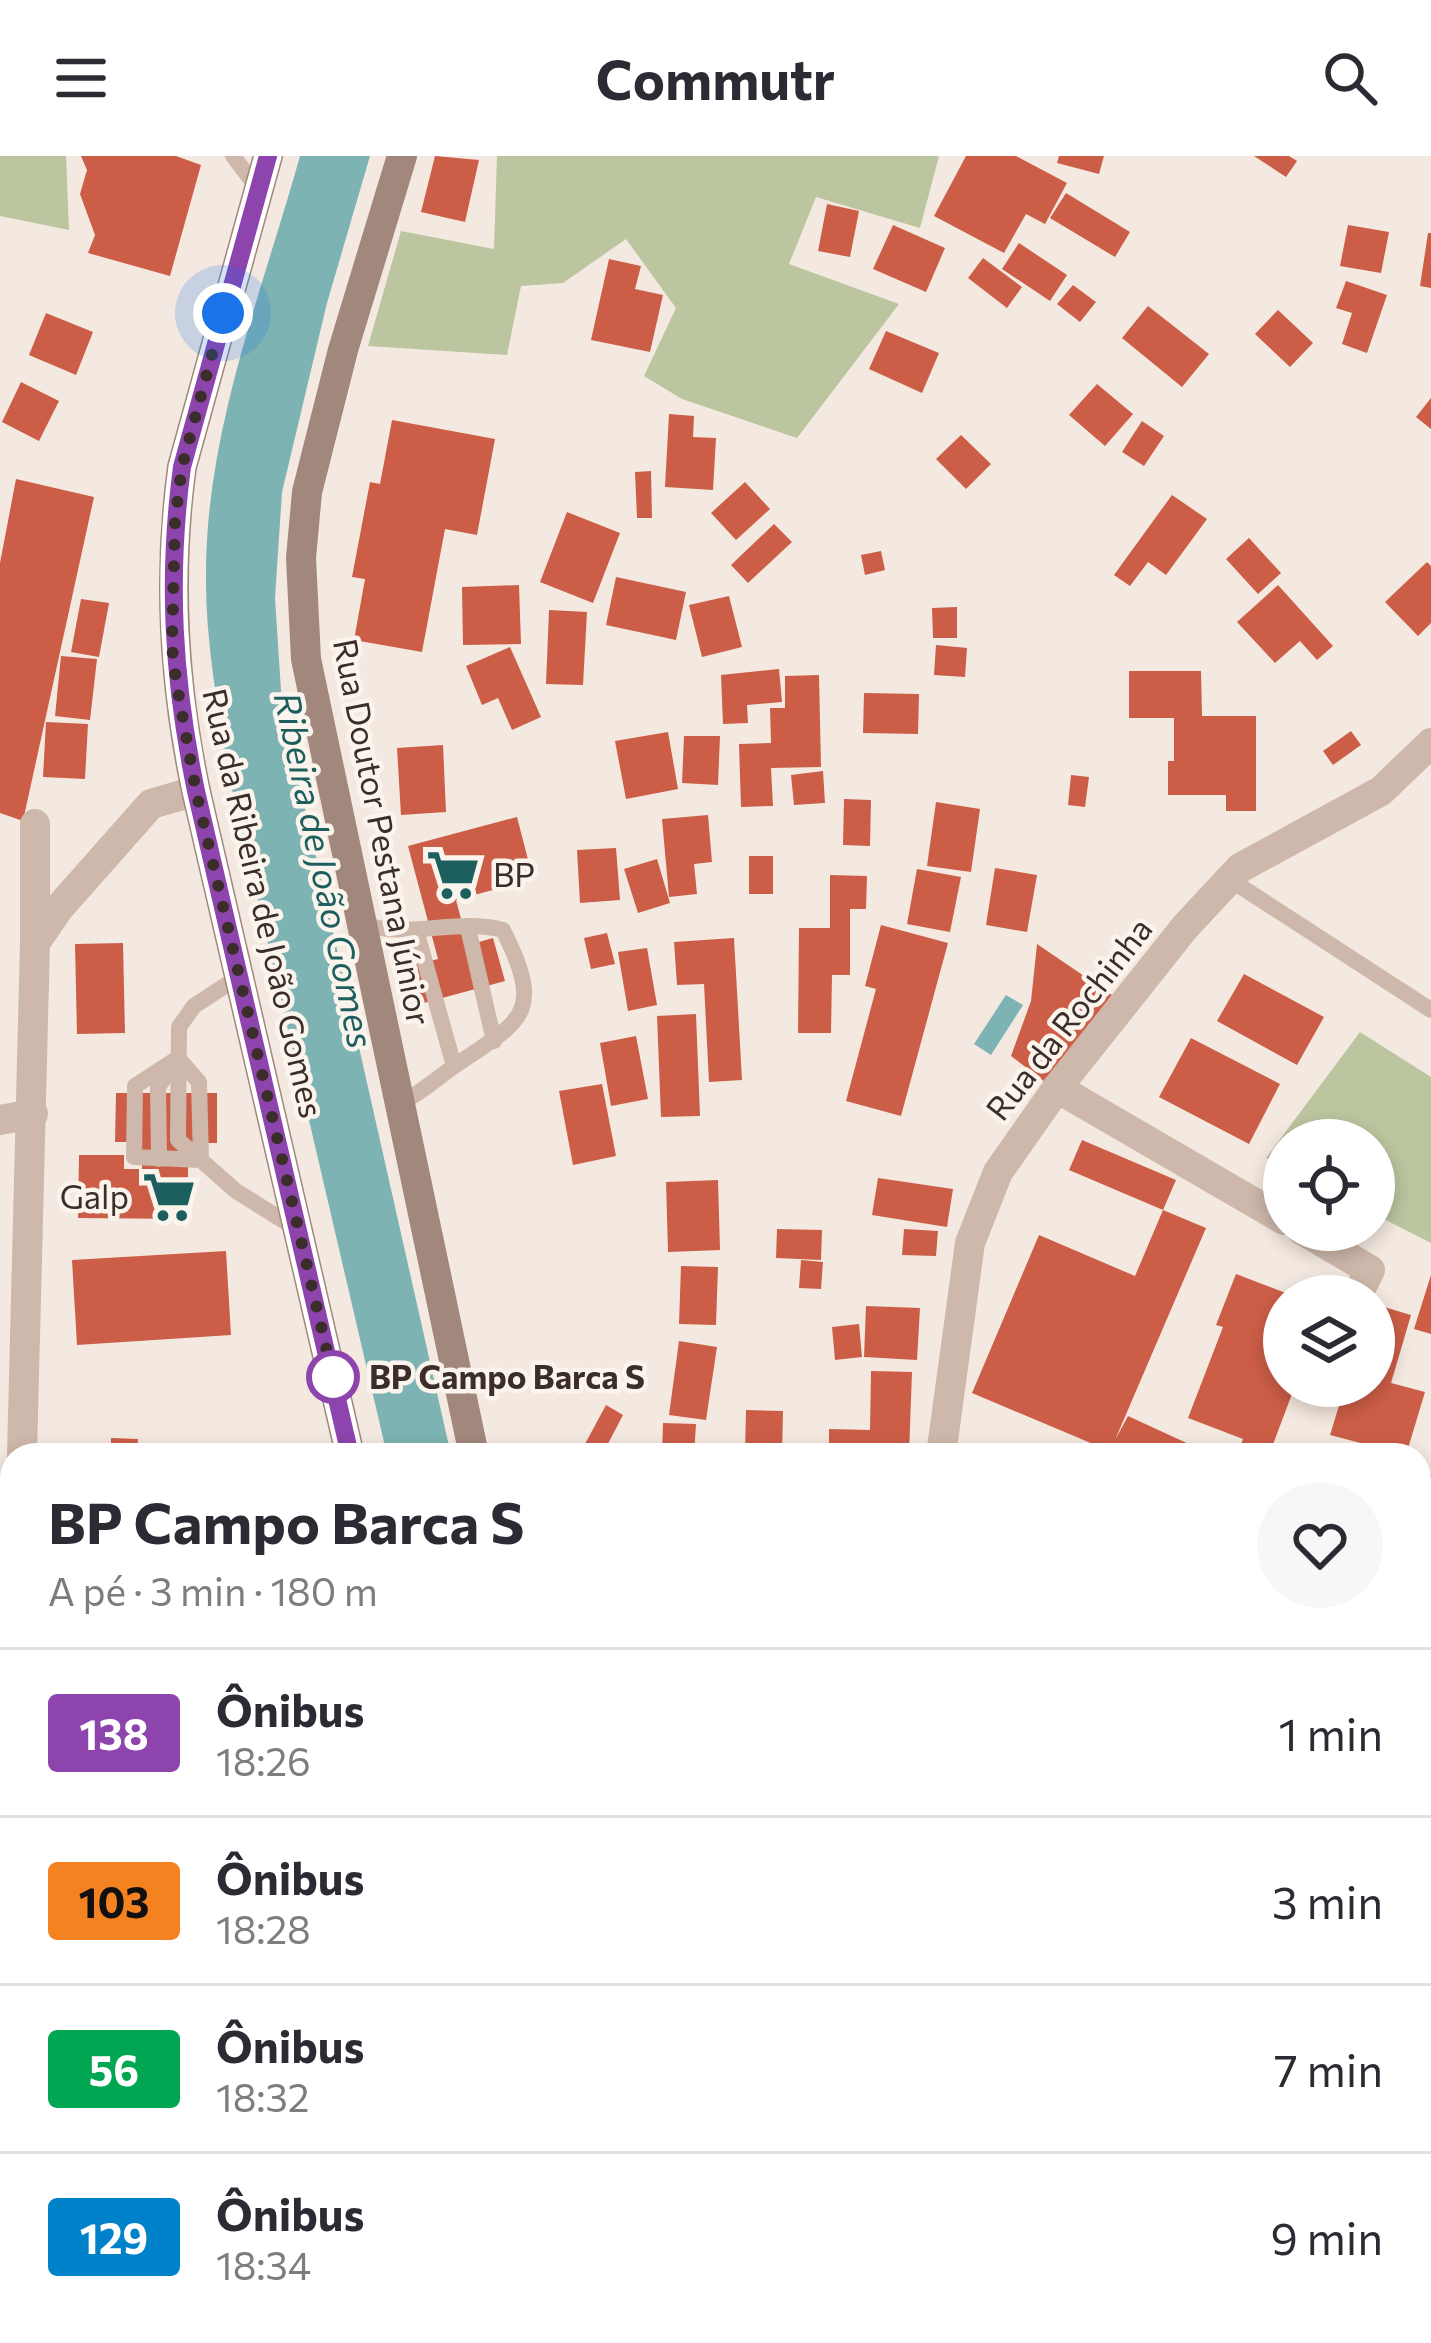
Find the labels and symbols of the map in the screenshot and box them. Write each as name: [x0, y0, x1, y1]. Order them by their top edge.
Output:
your location: [193, 283, 253, 343]
street label: Rua Doutor Pestana Júnior: [326, 635, 441, 1029]
street label: Rua da Ribeira de João Gomes: [195, 684, 334, 1121]
water label: Ribeira de João Gomes: [267, 687, 385, 1052]
supermarket icon: BP: [424, 846, 482, 904]
place label: BP: [493, 853, 535, 894]
street label: Rua da Rochinha: [976, 908, 1160, 1128]
supermarket icon: Galp: [140, 1168, 198, 1226]
place label: Galp: [60, 1175, 129, 1216]
marker: BP Campo Barca S: [308, 1352, 358, 1402]
place label: BP Campo Barca S: [369, 1355, 645, 1396]

